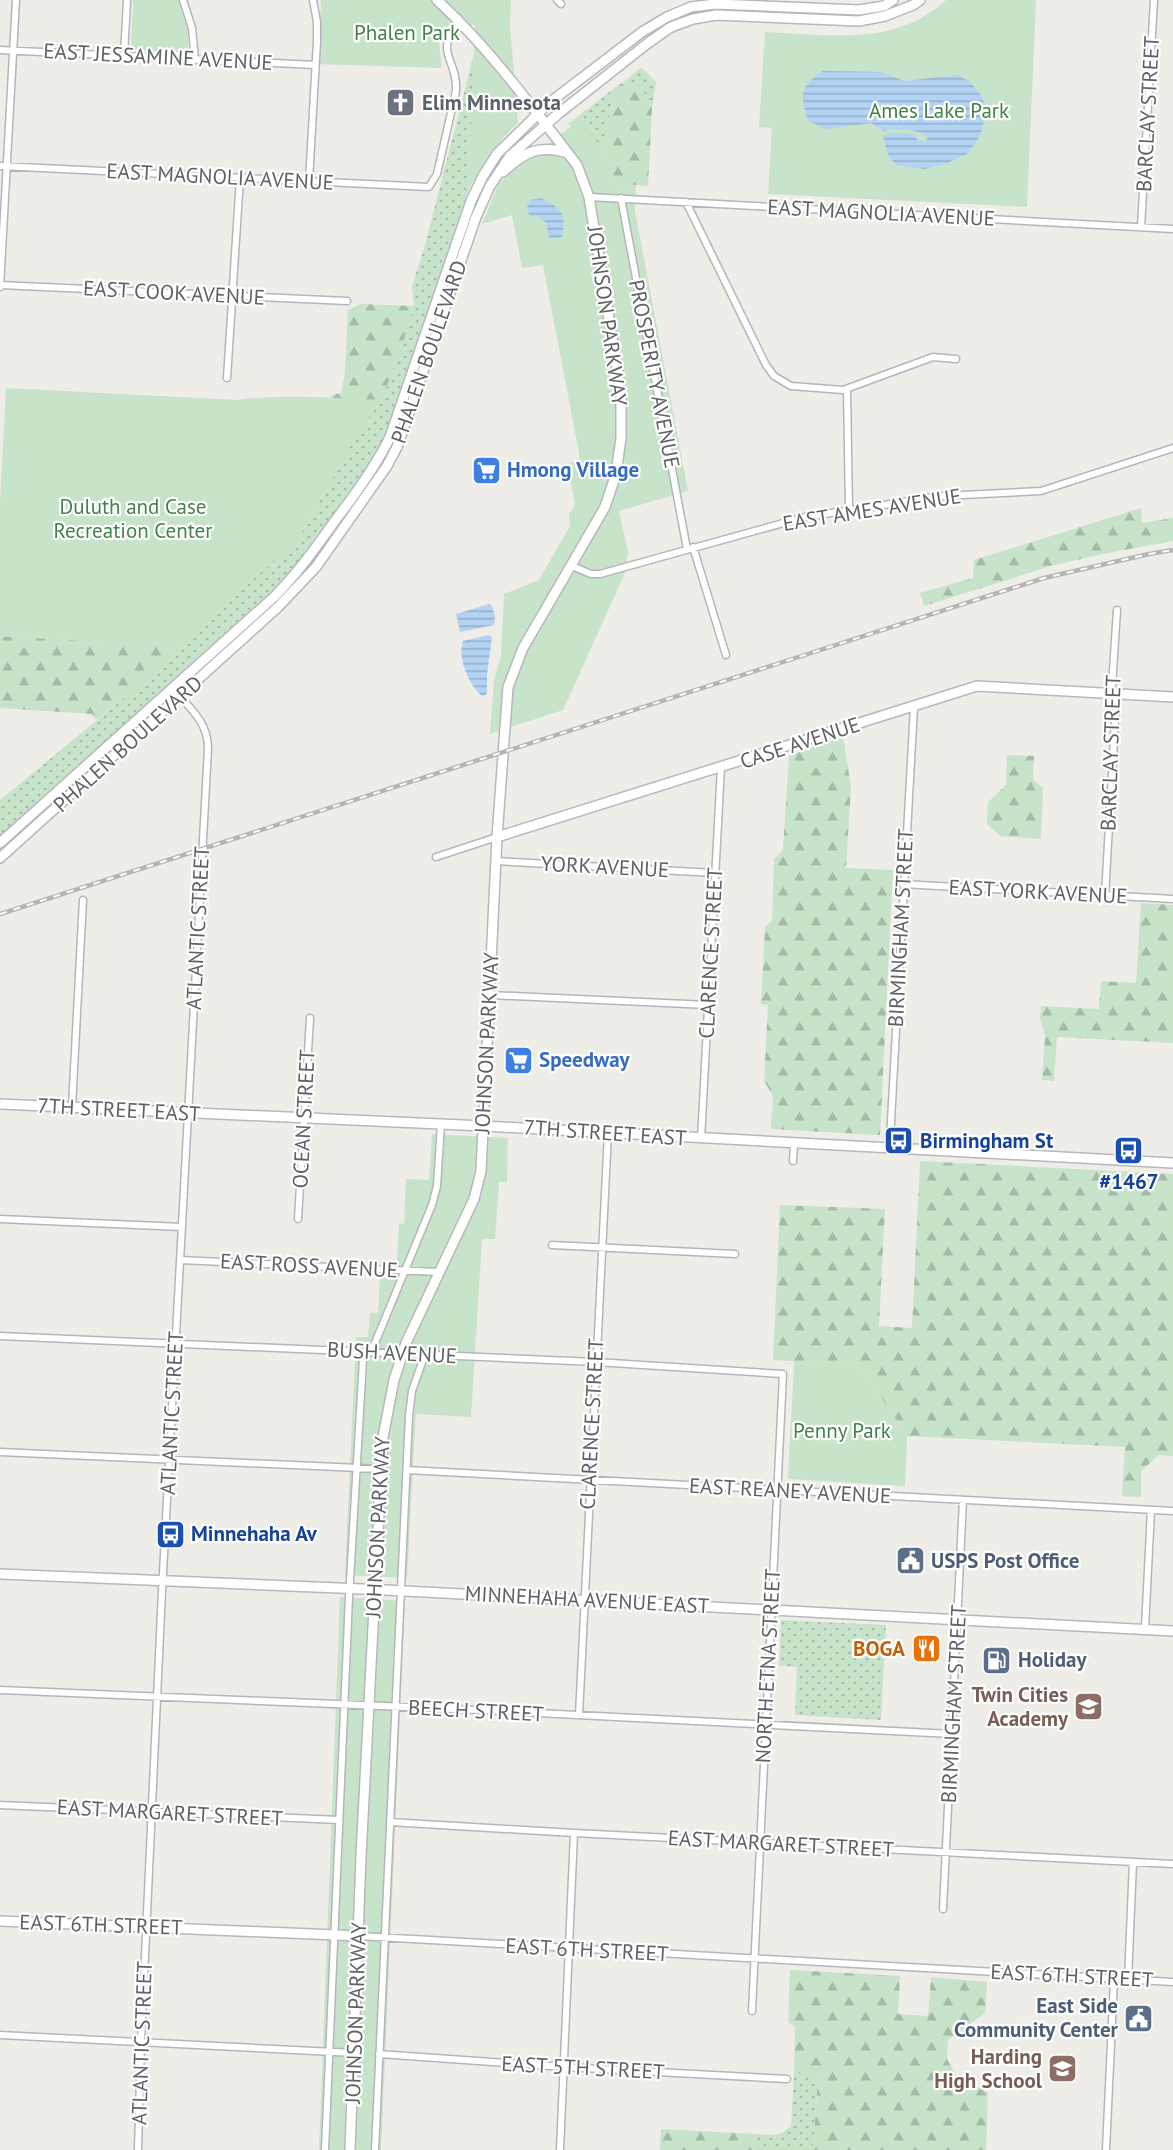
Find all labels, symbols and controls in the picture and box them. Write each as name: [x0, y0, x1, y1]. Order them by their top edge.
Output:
park label: Phalen Park: [354, 19, 460, 46]
street label: BARCLAY STREET: [1130, 35, 1165, 193]
street label: EAST JESSAMINE AVENUE: [43, 37, 273, 76]
church icon: Elim Minnesota: [385, 87, 417, 119]
place label: Elim Minnesota: [422, 89, 561, 116]
park label: Ames Lake Park: [869, 97, 1009, 124]
street label: EAST MAGNOLIA AVENUE: [106, 157, 334, 196]
street label: EAST MAGNOLIA AVENUE: [767, 193, 995, 232]
street label: JOHNSON PARKWAY: [581, 223, 634, 408]
street label: PHALEN BOULEVARD: [385, 257, 473, 447]
street label: EAST COOK AVENUE: [82, 274, 266, 311]
street label: PROSPERITY AVENUE: [623, 277, 686, 471]
supermarket icon: Hmong Village: [470, 454, 502, 486]
place label: Hmong Village: [507, 456, 639, 483]
street label: EAST AMES AVENUE: [781, 482, 963, 537]
park label: Duluth and Case Recreation Center: [54, 493, 212, 544]
street label: PHALEN BOULEVARD: [47, 669, 208, 818]
street label: BARCLAY STREET: [1094, 674, 1127, 832]
street label: CASE AVENUE: [736, 710, 863, 775]
street label: BIRMINGHAM STREET: [882, 828, 919, 1028]
street label: ATLANTIC STREET: [180, 845, 215, 1011]
street label: YORK AVENUE: [540, 850, 670, 883]
street label: CLARENCE STREET: [693, 866, 728, 1039]
street label: EAST YORK AVENUE: [948, 873, 1128, 910]
street label: JOHNSON PARKWAY: [468, 951, 505, 1135]
supermarket icon: Speedway: [502, 1044, 534, 1076]
place label: Speedway: [539, 1046, 631, 1073]
street label: OCEAN STREET: [286, 1048, 321, 1189]
street label: 7TH STREET EAST: [37, 1092, 202, 1127]
street label: 7TH STREET EAST: [523, 1113, 688, 1152]
bus stop icon: Birmingham St: [883, 1125, 915, 1157]
place label: Birmingham St: [920, 1127, 1054, 1154]
bus stop icon: #1467: [1113, 1135, 1145, 1167]
place label: #1467: [1099, 1168, 1159, 1195]
street label: EAST ROSS AVENUE: [219, 1247, 399, 1284]
street label: ATLANTIC STREET: [154, 1330, 189, 1496]
street label: BUSH AVENUE: [327, 1336, 458, 1369]
street label: CLARENCE STREET: [574, 1337, 609, 1510]
park label: Penny Park: [793, 1417, 891, 1444]
street label: JOHNSON PARKWAY: [359, 1435, 396, 1619]
street label: EAST REANEY AVENUE: [688, 1472, 892, 1509]
bus stop icon: Minnehaha Av: [154, 1518, 186, 1550]
place label: Minnehaha Av: [191, 1520, 318, 1547]
public building icon: USPS Post Office: [894, 1545, 926, 1577]
place label: USPS Post Office: [931, 1547, 1079, 1574]
street label: NORTH ETNA STREET: [749, 1568, 786, 1764]
street label: MINNEHAHA AVENUE EAST: [464, 1580, 710, 1619]
street label: BIRMINGHAM STREET: [935, 1604, 972, 1804]
restaurant icon: BOGA: [910, 1633, 942, 1665]
place label: BOGA: [853, 1635, 905, 1662]
fuel station icon: Holiday: [981, 1644, 1013, 1676]
place label: Holiday: [1018, 1646, 1088, 1673]
place label: Twin Cities Academy: [972, 1681, 1069, 1732]
school or university icon: Twin Cities Academy: [1073, 1691, 1105, 1723]
street label: BEECH STREET: [407, 1693, 545, 1728]
street label: EAST MARGARET STREET: [56, 1793, 284, 1832]
street label: EAST MARGARET STREET: [667, 1824, 895, 1863]
street label: EAST 6TH STREET: [19, 1908, 183, 1941]
street label: JOHNSON PARKWAY: [339, 1922, 372, 2105]
street label: EAST 6TH STREET: [505, 1932, 670, 1967]
street label: EAST 6TH STREET: [990, 1958, 1155, 1993]
street label: ATLANTIC STREET: [125, 1960, 158, 2125]
place label: East Side Community Center: [954, 1992, 1119, 2043]
public building icon: East Side Community Center: [1123, 2002, 1155, 2034]
place label: Harding High School: [934, 2043, 1043, 2094]
street label: EAST 5TH STREET: [501, 2050, 666, 2085]
school or university icon: Harding High School: [1047, 2053, 1079, 2085]

